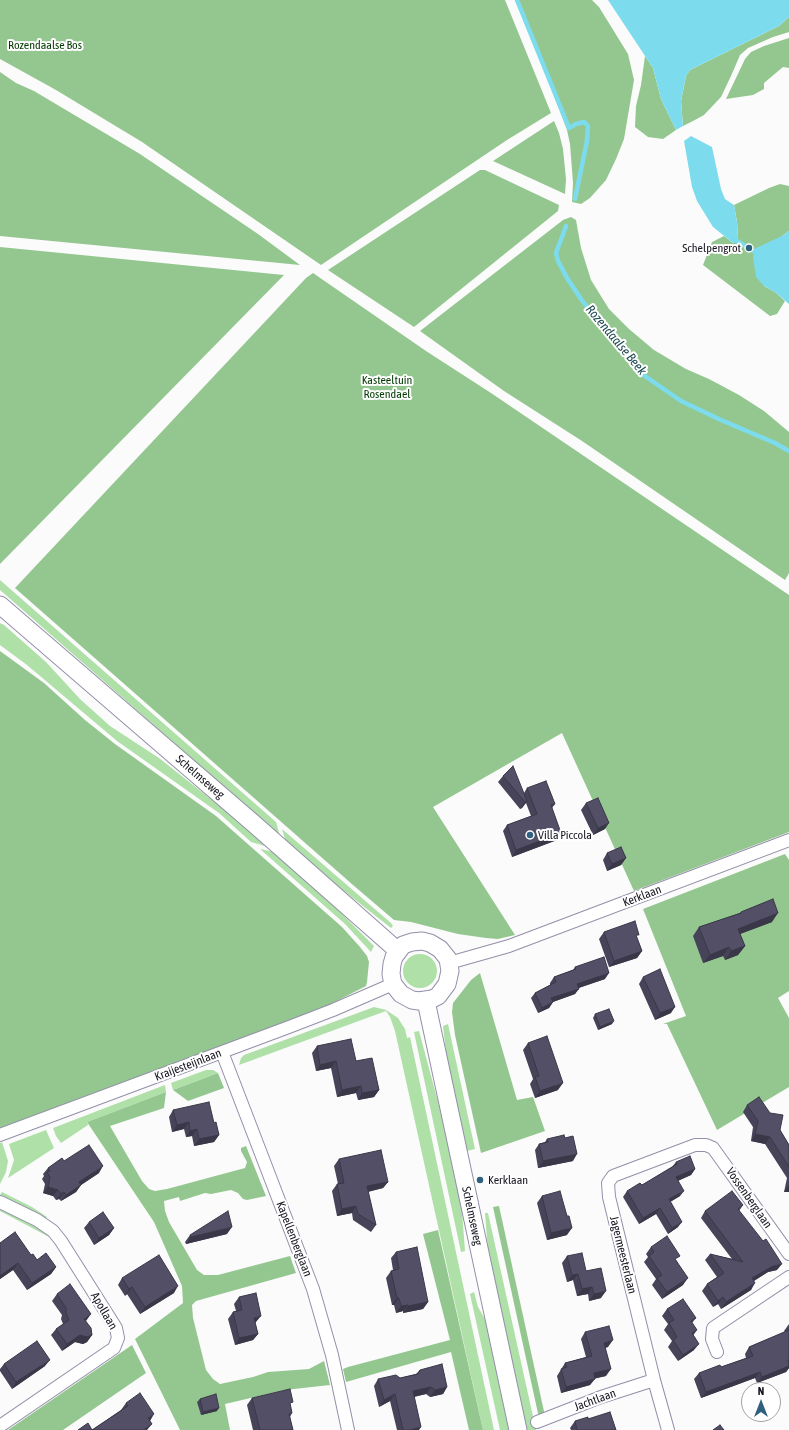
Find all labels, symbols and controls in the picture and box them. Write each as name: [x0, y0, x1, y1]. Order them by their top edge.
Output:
park label: Rozendaalse Bos: [8, 38, 82, 52]
place label: Schelpengrot: [682, 241, 741, 255]
marker: Schelpengrot: [744, 243, 754, 253]
water label: Rozendaalse Beek: [582, 302, 650, 378]
park label: Kasteeltuin Rosendael: [362, 373, 412, 401]
street label: Schelmseweg: [173, 752, 227, 802]
place label: Villa Piccola: [538, 828, 592, 842]
marker: Villa Piccola: [525, 830, 535, 840]
street label: Kerklaan: [621, 882, 663, 910]
street label: Kraijesteijnlaan: [153, 1046, 223, 1084]
street label: Vossenberglaan: [723, 1165, 775, 1231]
place label: Kerklaan: [488, 1173, 528, 1187]
marker: Kerklaan: [475, 1175, 485, 1185]
street label: Schelmseweg: [459, 1185, 485, 1247]
street label: Kapellenberglaan: [273, 1199, 315, 1279]
street label: Jagermeesterlaan: [606, 1215, 640, 1295]
street label: Apollaan: [88, 1290, 120, 1332]
north arrow: [741, 1382, 781, 1422]
text: N: [758, 1385, 764, 1397]
street label: Jachtlaan: [572, 1386, 618, 1414]

